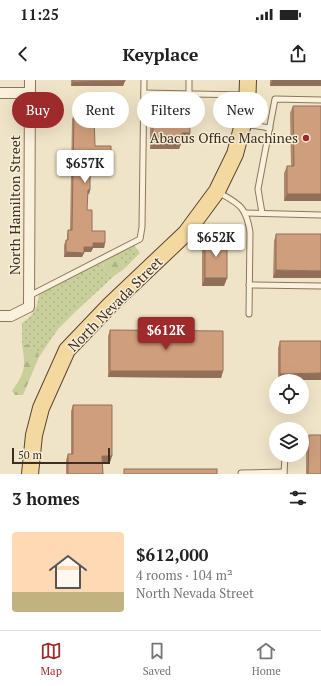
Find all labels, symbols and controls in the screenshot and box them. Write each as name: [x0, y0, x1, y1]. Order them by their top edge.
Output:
text: 11:25: [20, 4, 59, 24]
text: Keyplace: [123, 42, 198, 66]
icon: back: [12, 43, 34, 65]
icon: share: [287, 43, 309, 65]
chip: Buy: [12, 92, 64, 128]
chip: Rent: [72, 92, 129, 128]
chip: Filters: [137, 92, 205, 128]
chip: New: [213, 92, 268, 128]
place label: Abacus Office Machines: [150, 128, 298, 147]
marker: Abacus Office Machines: [301, 133, 311, 143]
street label: North Hamilton Street: [5, 134, 24, 275]
pin: $657K: [57, 150, 113, 184]
text: $657K: [66, 154, 104, 172]
pin: $652K: [188, 224, 244, 258]
text: $652K: [197, 228, 235, 246]
street label: North Nevada Street: [63, 251, 167, 355]
pin: $612K: [138, 317, 194, 351]
text: $612K: [147, 321, 185, 339]
map controls: [269, 374, 309, 462]
button: locate: [269, 374, 309, 414]
button: layers: [269, 422, 309, 462]
scale bar: [12, 446, 110, 465]
text: 50 m: [18, 448, 42, 462]
text: 3 homes: [12, 487, 80, 510]
icon: filters: [287, 487, 309, 509]
text: $612,000: [136, 543, 208, 566]
icon: home: [44, 548, 92, 596]
text: 4 rooms · 104 m²: [136, 566, 233, 584]
text: North Nevada Street: [136, 584, 254, 602]
tab: Map: [40, 640, 62, 678]
tab: Saved: [143, 640, 171, 678]
tab: Home: [252, 640, 281, 678]

